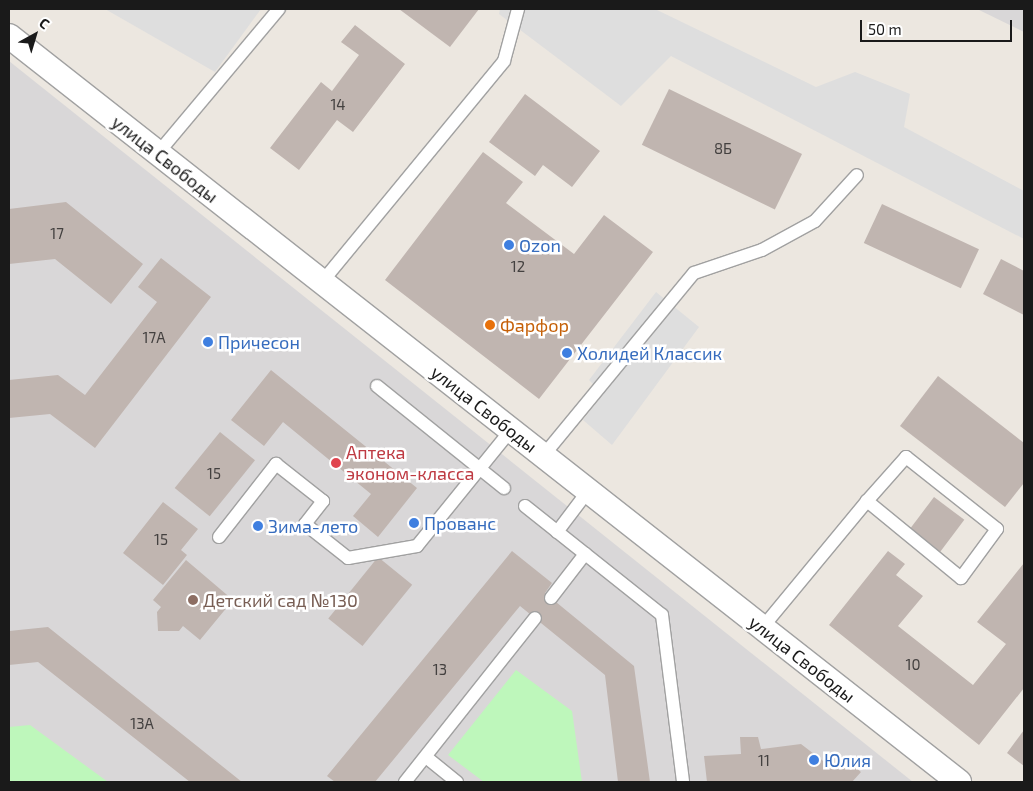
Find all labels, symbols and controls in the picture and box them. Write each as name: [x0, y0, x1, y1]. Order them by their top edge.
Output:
north arrow: [10, 10, 60, 60]
scale bar: [863, 10, 1016, 42]
text: С: [36, 14, 53, 32]
text: 50 m: [868, 20, 902, 38]
house number: 14: [330, 96, 346, 114]
street label: улица Свободы: [108, 111, 222, 207]
house number: 8Б: [714, 140, 732, 158]
house number: 17: [50, 225, 64, 243]
place label: Ozon: [519, 234, 561, 256]
marker: Ozon: [503, 239, 515, 251]
house number: 12: [511, 258, 525, 276]
place label: Фарфор: [500, 314, 569, 336]
marker: Фарфор: [484, 319, 496, 331]
house number: 17А: [143, 329, 165, 347]
place label: Причесон: [218, 331, 300, 353]
marker: Причесон: [202, 336, 214, 348]
place label: Холидей Классик: [577, 342, 722, 364]
marker: Холидей Классик: [561, 347, 573, 359]
street label: улица Свободы: [427, 361, 541, 457]
place label: Аптека эконом-класса: [346, 442, 474, 484]
marker: Аптека эконом-класса: [330, 457, 342, 469]
house number: 15: [207, 465, 221, 483]
place label: Прованс: [424, 512, 496, 534]
place label: Зима-лето: [268, 515, 358, 537]
marker: Прованс: [408, 517, 420, 529]
marker: Зима-лето: [252, 520, 264, 532]
house number: 15: [154, 531, 168, 549]
place label: Детский сад №130: [203, 589, 358, 611]
marker: Детский сад №130: [187, 594, 199, 606]
street label: улица Свободы: [745, 611, 859, 707]
house number: 10: [905, 656, 921, 674]
house number: 13: [433, 661, 447, 679]
house number: 13А: [130, 715, 154, 733]
place label: Юлия: [824, 749, 871, 771]
house number: 11: [758, 752, 770, 770]
marker: Юлия: [808, 754, 820, 766]

